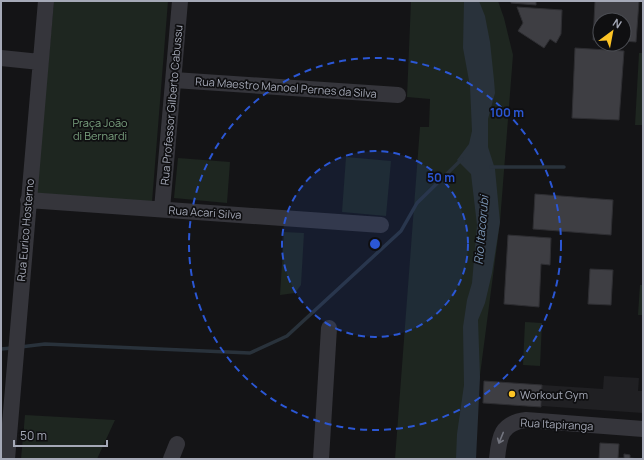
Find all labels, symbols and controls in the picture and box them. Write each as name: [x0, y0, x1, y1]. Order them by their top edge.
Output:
north arrow: [592, 12, 632, 52]
text: N: [610, 15, 625, 32]
street label: Rua Professor Gilberto Cabussu: [157, 24, 185, 186]
street label: Rua Maestro Manoel Pernes da Silva: [195, 73, 377, 101]
text: 100 m: [490, 104, 524, 121]
park label: Praça João di Bernardi: [72, 115, 128, 143]
text: 50 m: [427, 169, 455, 186]
street label: Rua Eurico Hosterno: [13, 178, 37, 282]
water label: Rio Itacorubi: [470, 193, 493, 265]
street label: Rua Acari Silva: [168, 202, 242, 222]
centre of rings: [368, 237, 382, 251]
place label: Workout Gym: [520, 387, 588, 402]
marker: Workout Gym: [507, 389, 517, 399]
street label: Rua Itapiranga: [520, 415, 594, 433]
scale bar: [14, 422, 107, 448]
text: 50 m: [20, 427, 47, 444]
one-way arrow: [496, 431, 504, 443]

